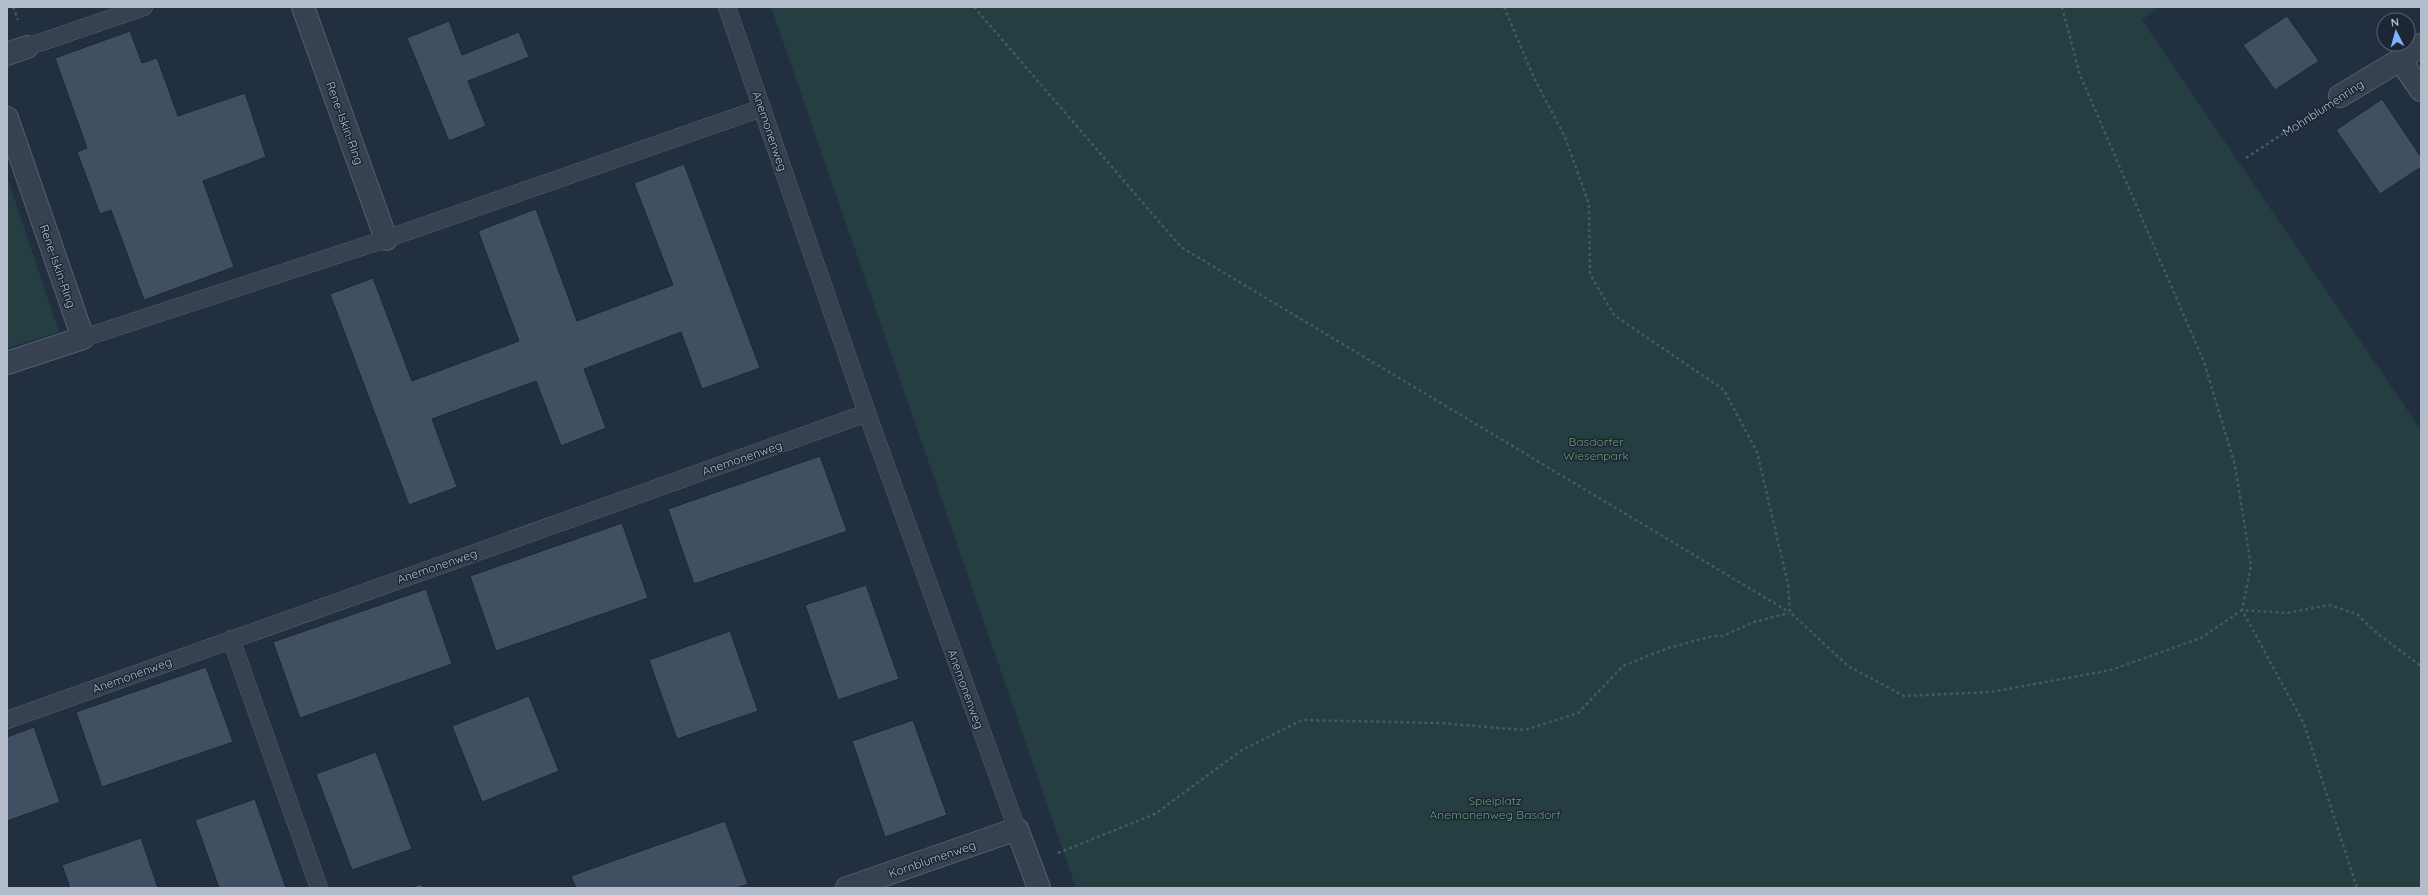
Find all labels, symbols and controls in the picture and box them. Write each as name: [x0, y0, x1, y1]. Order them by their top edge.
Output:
north arrow: [2376, 12, 2416, 52]
text: N: [2390, 15, 2400, 29]
street label: Mohnblumenring: [2279, 76, 2367, 140]
street label: Rene-Iskin-Ring: [323, 79, 367, 167]
street label: Anemonenweg: [749, 89, 791, 173]
street label: Rene-Iskin-Ring: [37, 222, 79, 310]
park label: Basdorfer Wiesenpark: [1563, 434, 1629, 463]
street label: Anemonenweg: [700, 437, 784, 479]
street label: Anemonenweg: [395, 545, 479, 587]
street label: Anemonenweg: [945, 647, 987, 731]
street label: Anemonenweg: [90, 654, 174, 696]
park label: Spielplatz Anemonenweg Basdorf: [1429, 793, 1561, 822]
street label: Kornblumenweg: [886, 837, 978, 881]

